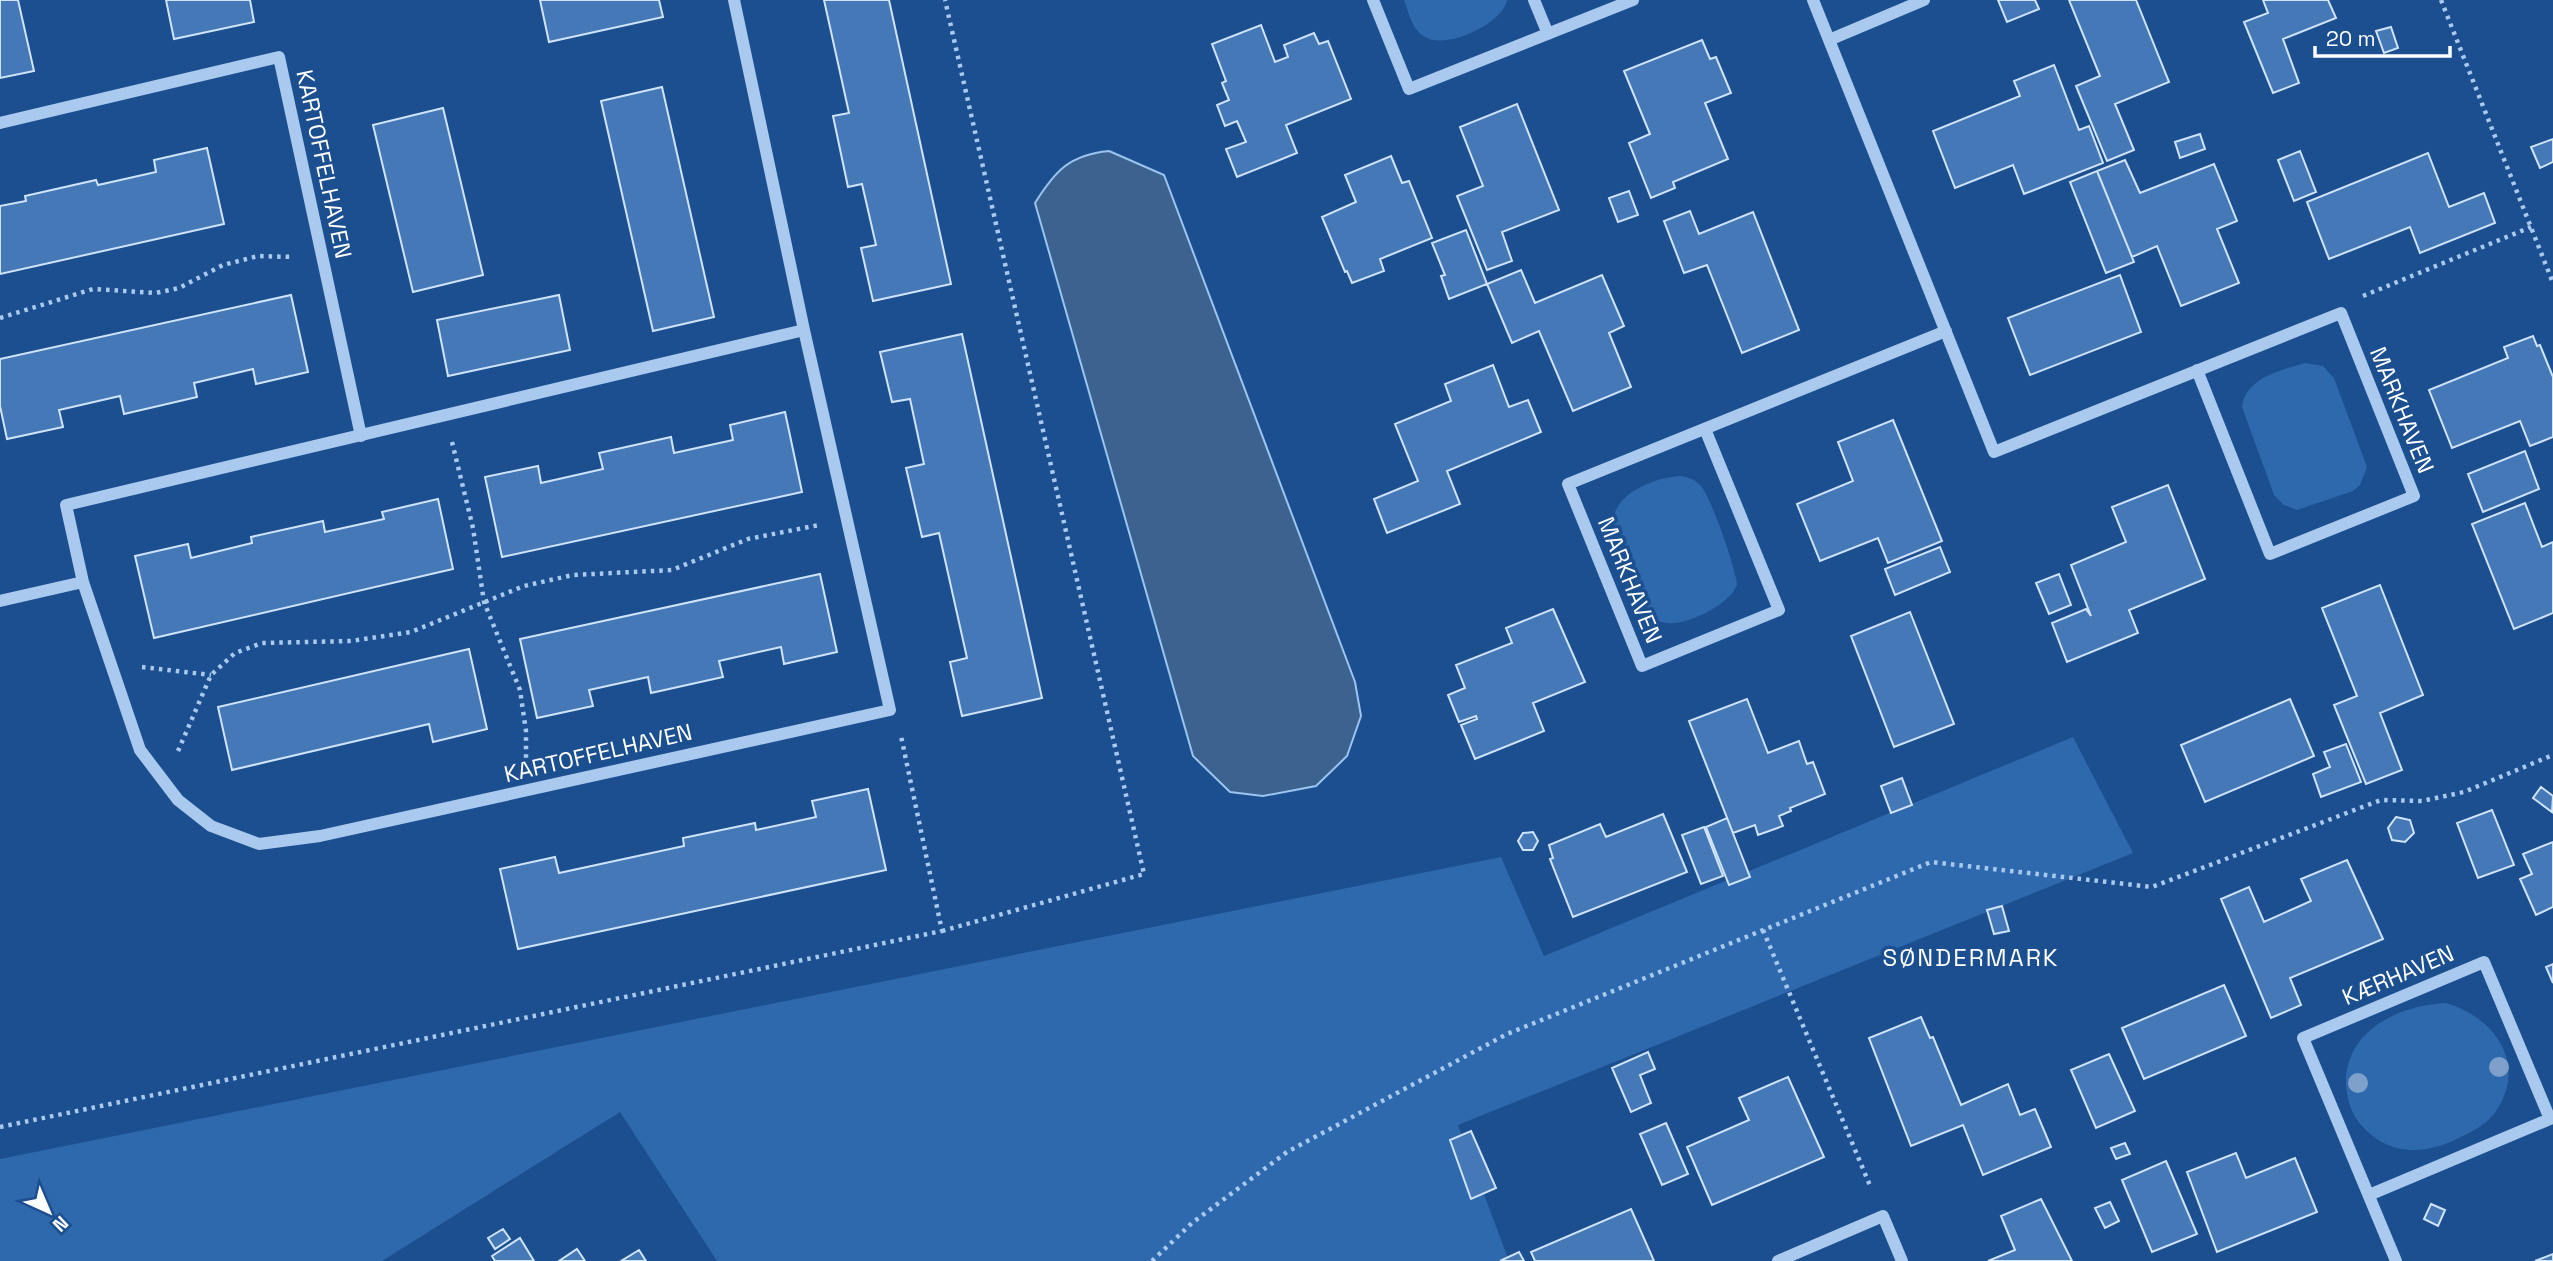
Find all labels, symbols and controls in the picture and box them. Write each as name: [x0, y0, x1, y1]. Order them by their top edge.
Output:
scale bar: [2315, 14, 2450, 58]
text: 20 m: [2326, 25, 2376, 52]
street label: KARTOFFELHAVEN: [289, 67, 359, 261]
street label: MARKHAVEN: [2363, 342, 2441, 478]
street label: MARKHAVEN: [1591, 512, 1669, 648]
street label: KARTOFFELHAVEN: [501, 717, 695, 789]
street label: KÆRHAVEN: [2338, 938, 2458, 1012]
district label: SØNDERMARK: [1883, 942, 2059, 973]
north arrow: [14, 1177, 84, 1247]
text: N: [47, 1210, 74, 1237]

